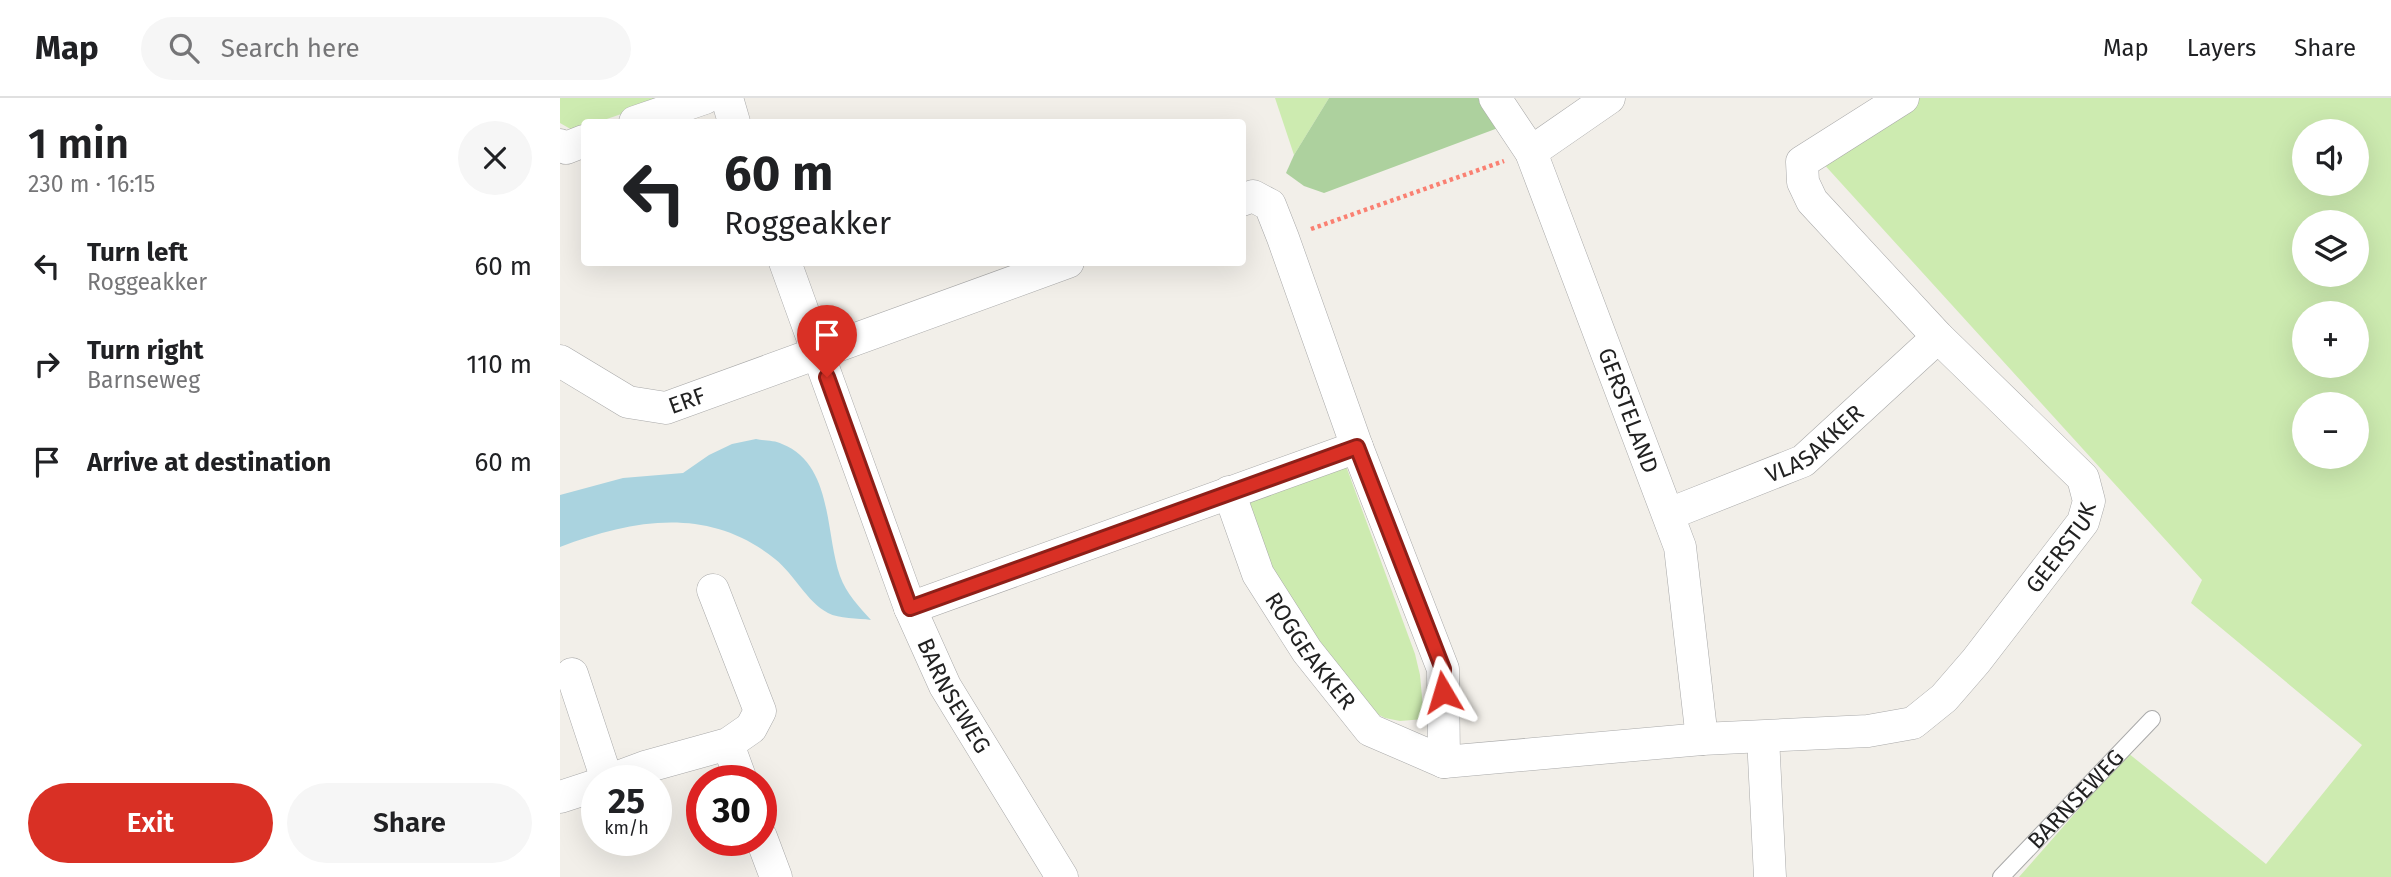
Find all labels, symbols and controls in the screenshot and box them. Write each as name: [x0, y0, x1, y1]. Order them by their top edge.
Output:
search box: [141, 17, 631, 80]
text: Map: [35, 28, 99, 68]
icon: search: [165, 29, 203, 67]
text: Search here: [221, 33, 360, 64]
text: Map: [2103, 34, 2149, 62]
text: Layers: [2187, 34, 2256, 62]
text: Share: [2294, 34, 2356, 62]
text: 1 min: [28, 119, 129, 169]
map controls: [2292, 119, 2369, 469]
button: sound: [2292, 119, 2369, 196]
button: close: [458, 121, 532, 195]
text: 60 m: [724, 144, 833, 203]
icon: left: [609, 147, 700, 238]
text: 230 m · 16:15: [28, 170, 155, 198]
text: Roggeakker: [724, 204, 891, 242]
button: layers: [2292, 210, 2369, 287]
text: Turn left: [87, 237, 188, 268]
icon: left: [28, 247, 66, 285]
text: 60 m: [474, 251, 532, 282]
text: Roggeakker: [87, 268, 207, 296]
button: +: [2292, 301, 2369, 378]
pin: [797, 305, 857, 377]
icon: arrive: [808, 316, 846, 354]
text: Turn right: [87, 335, 204, 366]
street label: GERSTELAND: [1592, 344, 1665, 477]
icon: right: [28, 345, 66, 383]
text: 110 m: [466, 349, 532, 380]
text: Barnseweg: [87, 366, 200, 394]
street label: ERF: [664, 381, 709, 420]
button: −: [2292, 392, 2369, 469]
street label: VLASAKKER: [1761, 398, 1869, 488]
icon: arrive: [28, 443, 66, 481]
text: Arrive at destination: [87, 447, 331, 478]
text: 60 m: [474, 447, 532, 478]
street label: GEERSTUK: [2020, 499, 2102, 599]
street label: ROGGEAKKER: [1259, 587, 1362, 715]
street label: BARNSEWEG: [911, 634, 997, 758]
position arrow: [1406, 655, 1480, 729]
street label: BARNSEWEG: [2022, 743, 2130, 855]
speed limit sign: 30: [686, 765, 777, 856]
text: 25: [608, 780, 645, 822]
button: Exit: [28, 783, 273, 863]
button: Share: [287, 783, 532, 863]
text: km/h: [604, 817, 649, 839]

